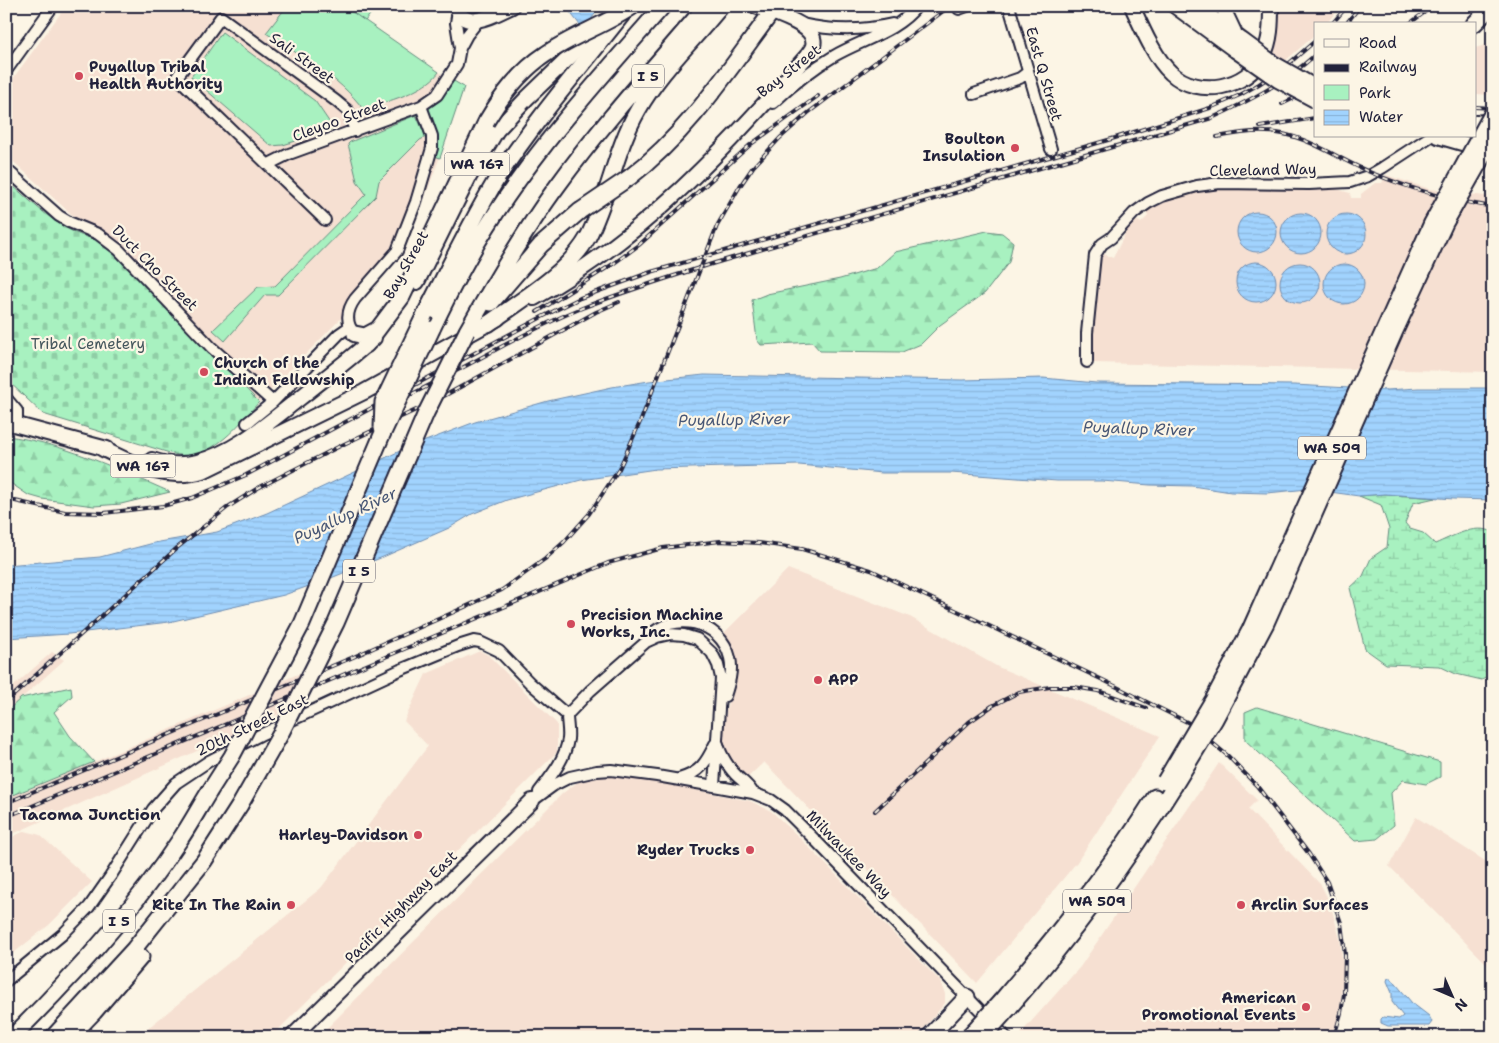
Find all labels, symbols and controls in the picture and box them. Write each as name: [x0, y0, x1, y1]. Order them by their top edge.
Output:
legend: [1314, 22, 1476, 138]
street label: East Q Street: [1021, 25, 1067, 123]
street label: Sali Street: [266, 28, 338, 88]
text: Road: [1359, 33, 1397, 53]
street label: Bay Street: [753, 40, 825, 102]
place label: Puyallup Tribal Health Authority: [89, 57, 223, 94]
text: Railway: [1359, 57, 1417, 77]
road number: I 5: [632, 64, 664, 88]
marker: Puyallup Tribal Health Authority: [73, 70, 85, 82]
text: Park: [1359, 83, 1391, 103]
street label: Cleyoo Street: [290, 94, 388, 146]
text: Water: [1359, 107, 1403, 127]
place label: Boulton Insulation: [923, 129, 1005, 166]
marker: Boulton Insulation: [1009, 142, 1021, 154]
road number: WA 167: [444, 152, 510, 175]
street label: Cleveland Way: [1209, 159, 1317, 181]
street label: Duct Cho Street: [108, 221, 202, 315]
street label: Bay Street: [379, 227, 433, 303]
park label: Tribal Cemetery: [31, 334, 145, 354]
place label: Church of the Indian Fellowship: [214, 353, 354, 390]
marker: Church of the Indian Fellowship: [198, 366, 210, 378]
water label: Puyallup River: [678, 408, 790, 431]
water label: Puyallup River: [1083, 416, 1196, 441]
road number: WA 509: [1298, 436, 1366, 459]
road number: WA 167: [110, 454, 176, 478]
water label: Puyallup River: [290, 482, 401, 549]
road number: I 5: [343, 560, 375, 582]
place label: Precision Machine Works, Inc.: [581, 605, 723, 642]
marker: Precision Machine Works, Inc.: [565, 618, 577, 630]
place label: APP: [828, 670, 858, 690]
marker: APP: [812, 674, 824, 686]
street label: 20th Street East: [193, 689, 311, 761]
district label: Tacoma Junction: [19, 804, 161, 825]
street label: Milwaukee Way: [802, 806, 896, 902]
place label: Harley-Davidson: [279, 825, 408, 845]
marker: Harley-Davidson: [412, 829, 424, 841]
place label: Ryder Trucks: [637, 840, 740, 860]
marker: Ryder Trucks: [744, 844, 756, 856]
street label: Pacific Highway East: [340, 846, 462, 968]
road number: WA 509: [1063, 889, 1131, 912]
place label: Rite In The Rain: [152, 895, 281, 915]
place label: Arclin Surfaces: [1251, 895, 1369, 915]
marker: Rite In The Rain: [285, 899, 297, 911]
marker: Arclin Surfaces: [1235, 899, 1247, 911]
road number: I 5: [103, 909, 135, 932]
north arrow: [1426, 970, 1476, 1020]
place label: American Promotional Events: [1142, 988, 1296, 1025]
text: N: [1451, 995, 1471, 1015]
marker: American Promotional Events: [1300, 1001, 1312, 1013]

